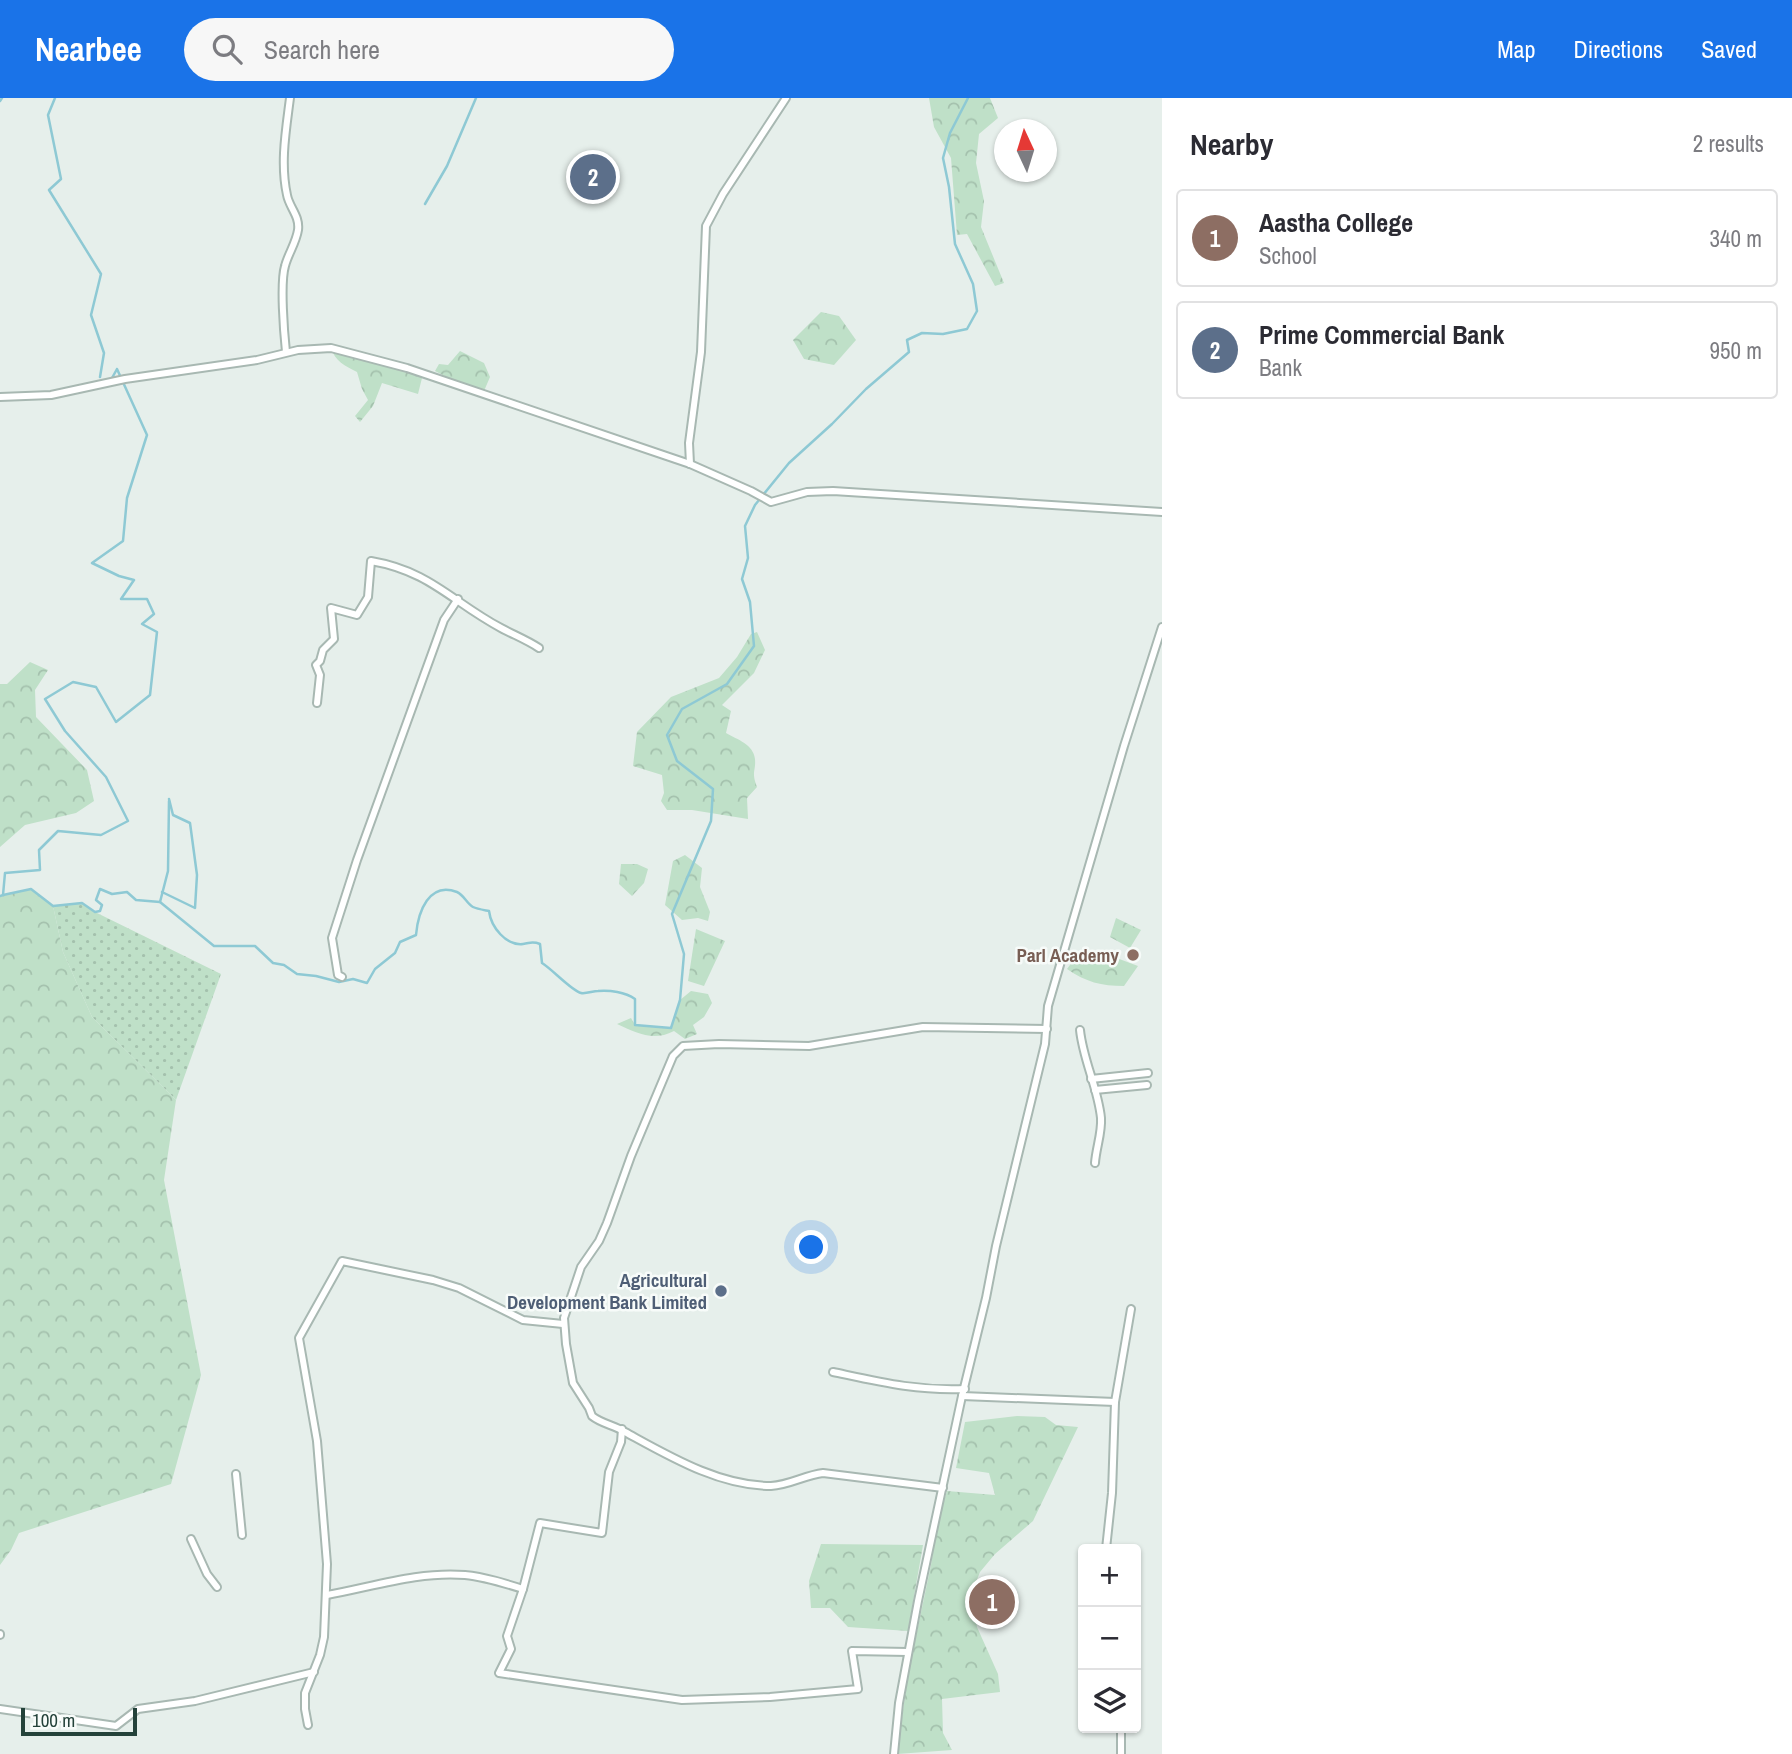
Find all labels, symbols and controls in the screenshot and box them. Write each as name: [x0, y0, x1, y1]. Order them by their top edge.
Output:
search box: [184, 18, 674, 81]
text: Nearbee: [35, 27, 142, 71]
icon: search: [208, 30, 246, 68]
text: Search here: [264, 32, 380, 67]
text: Map: [1497, 33, 1535, 65]
text: Directions: [1573, 33, 1663, 65]
text: Saved: [1701, 33, 1757, 65]
north arrow: [994, 119, 1057, 182]
text: Nearby: [1190, 124, 1273, 164]
text: 2 results: [1693, 128, 1764, 159]
pin: 2: [570, 151, 616, 203]
text: Aastha College: [1259, 205, 1413, 240]
text: 1: [1210, 223, 1220, 254]
text: 340 m: [1710, 223, 1762, 254]
text: School: [1259, 240, 1317, 271]
text: Prime Commercial Bank: [1259, 317, 1504, 352]
text: 2: [1210, 335, 1220, 366]
text: 950 m: [1710, 335, 1762, 366]
text: Bank: [1259, 352, 1302, 383]
place label: Parl Academy: [1017, 942, 1119, 968]
marker: Parl Academy: [1125, 947, 1141, 963]
your location: [794, 1230, 828, 1264]
place label: Agricultural Development Bank Limited: [507, 1267, 707, 1315]
marker: Agricultural Development Bank Limited: [713, 1283, 729, 1299]
map controls: [1078, 1544, 1141, 1733]
button: +: [1078, 1544, 1141, 1607]
pin: 1: [969, 1576, 1015, 1628]
button: −: [1078, 1607, 1141, 1670]
button: layers: [1078, 1670, 1141, 1733]
scale bar: [21, 1705, 136, 1737]
text: 100 m: [32, 1707, 75, 1733]

